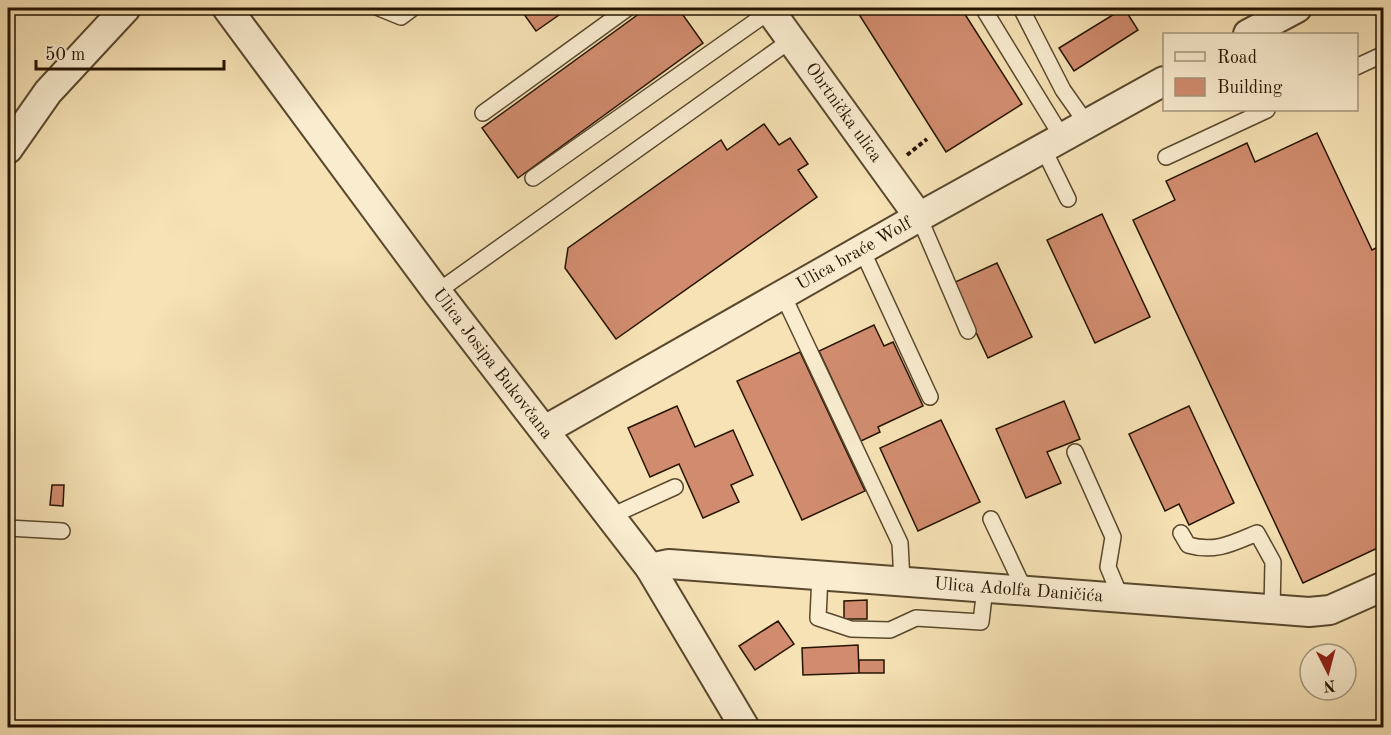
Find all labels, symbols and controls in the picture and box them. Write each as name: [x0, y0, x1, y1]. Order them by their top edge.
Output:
scale bar: [36, 33, 224, 71]
legend: [1163, 33, 1358, 111]
text: 50 m: [45, 46, 85, 64]
text: Road: [1217, 49, 1257, 67]
street label: Obrtnička ulica: [802, 60, 885, 166]
text: Building: [1217, 79, 1283, 97]
street label: Ulica braće Wolf: [794, 213, 916, 294]
street label: Ulica Josipa Bukovčana: [429, 285, 556, 442]
street label: Ulica Adolfa Daničića: [933, 575, 1104, 606]
north arrow: [1298, 642, 1358, 702]
text: N: [1322, 676, 1336, 694]

